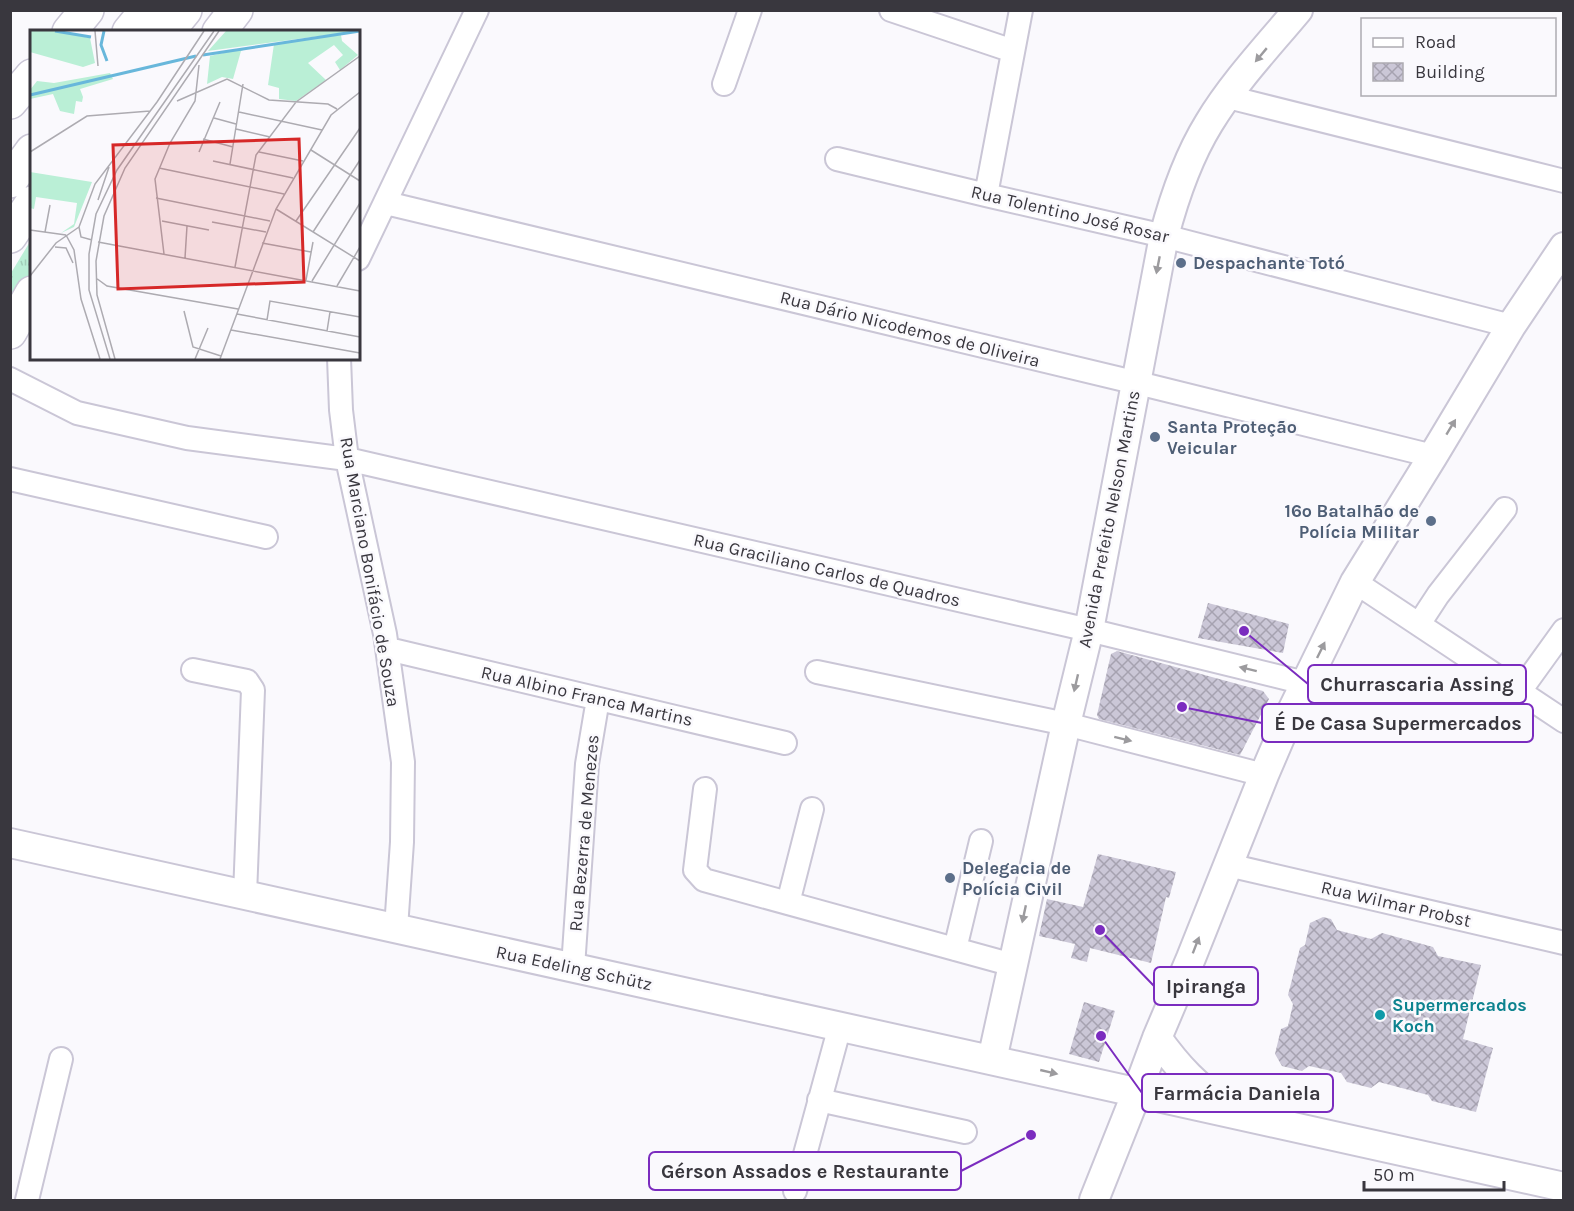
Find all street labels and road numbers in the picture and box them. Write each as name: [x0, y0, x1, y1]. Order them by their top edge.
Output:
street label: Rua Tolentino José Rosar: [969, 180, 1172, 248]
street label: Rua Dário Nicodemos de Oliveira: [778, 286, 1042, 372]
street label: Avenida Prefeito Nelson Martins: [1073, 388, 1145, 650]
street label: Rua Marciano Bonifácio de Souza: [335, 435, 405, 709]
street label: Rua Graciliano Carlos de Quadros: [691, 529, 963, 611]
street label: Rua Albino Franca Martins: [479, 661, 695, 731]
street label: Rua Bezerra de Menezes: [564, 734, 604, 932]
street label: Rua Wilmar Probst: [1319, 876, 1473, 932]
street label: Rua Edeling Schütz: [494, 941, 654, 995]

